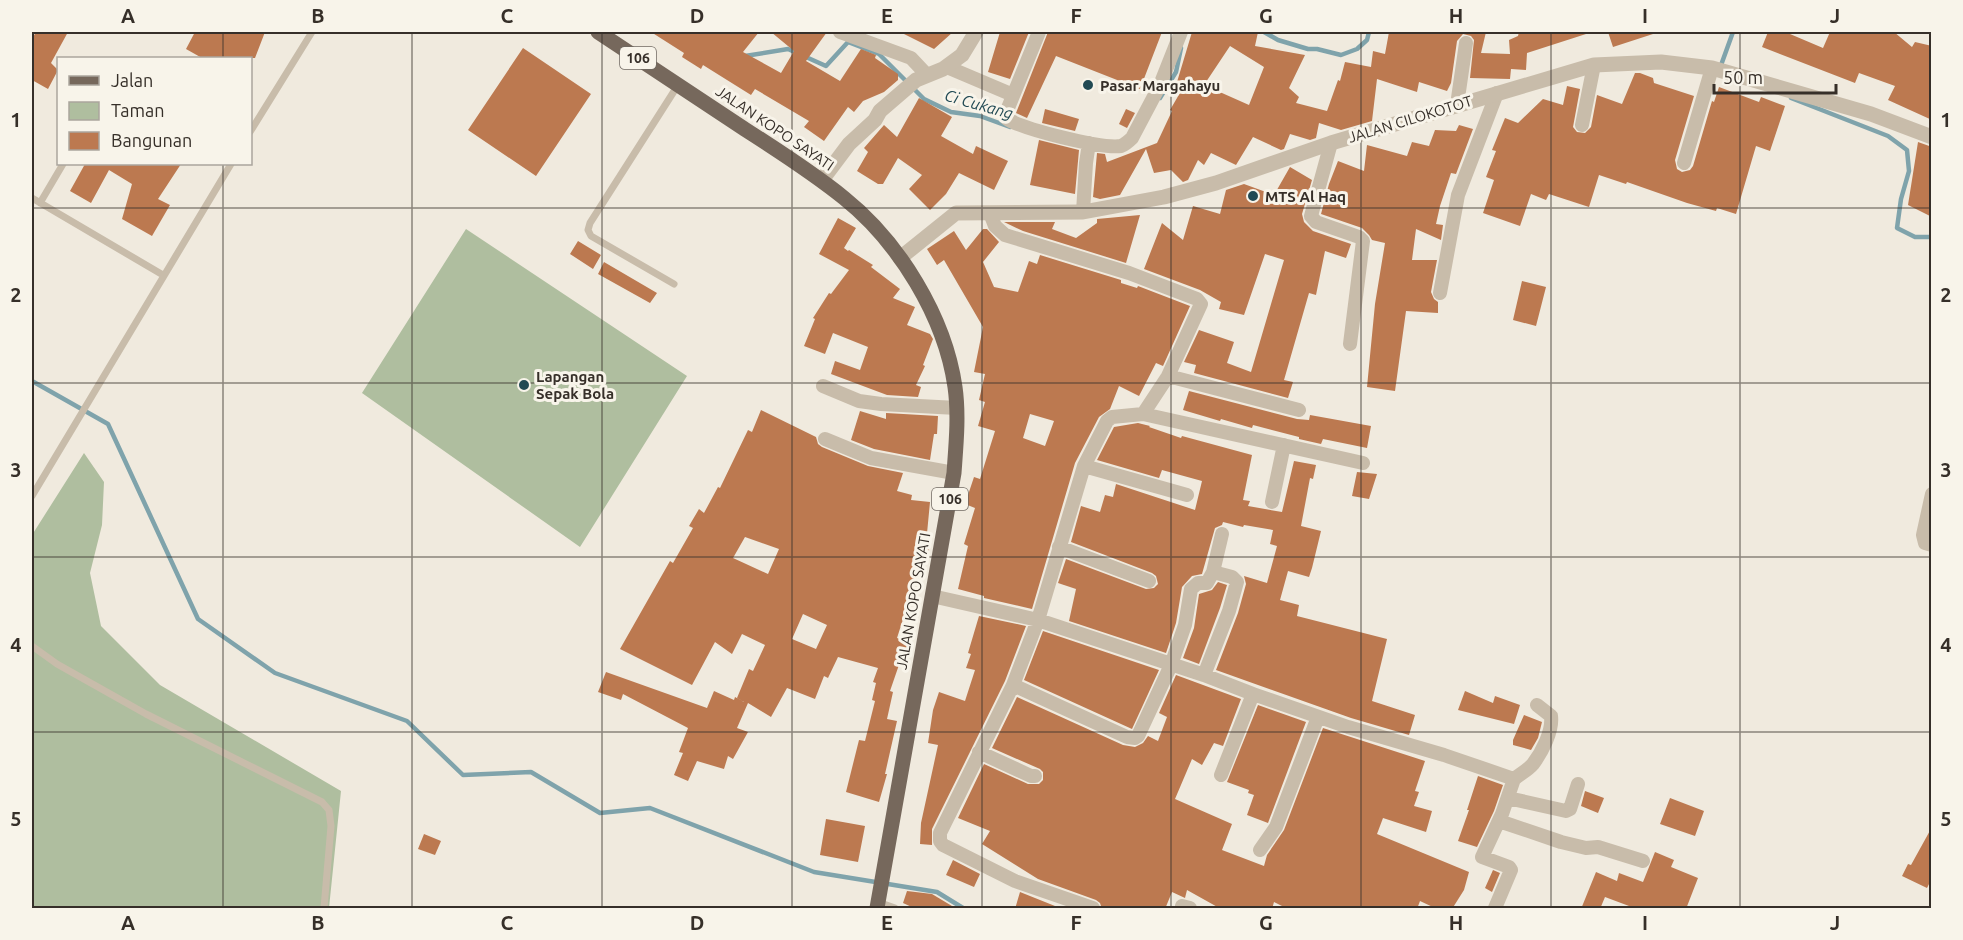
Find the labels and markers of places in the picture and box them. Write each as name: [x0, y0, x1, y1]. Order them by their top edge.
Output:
place label: Pasar Margahayu: [1100, 77, 1220, 94]
marker: Pasar Margahayu: [1081, 78, 1095, 92]
place label: MTS Al Haq: [1265, 188, 1346, 205]
marker: MTS Al Haq: [1246, 189, 1260, 203]
place label: Lapangan Sepak Bola: [536, 368, 614, 402]
marker: Lapangan Sepak Bola: [517, 378, 531, 392]

